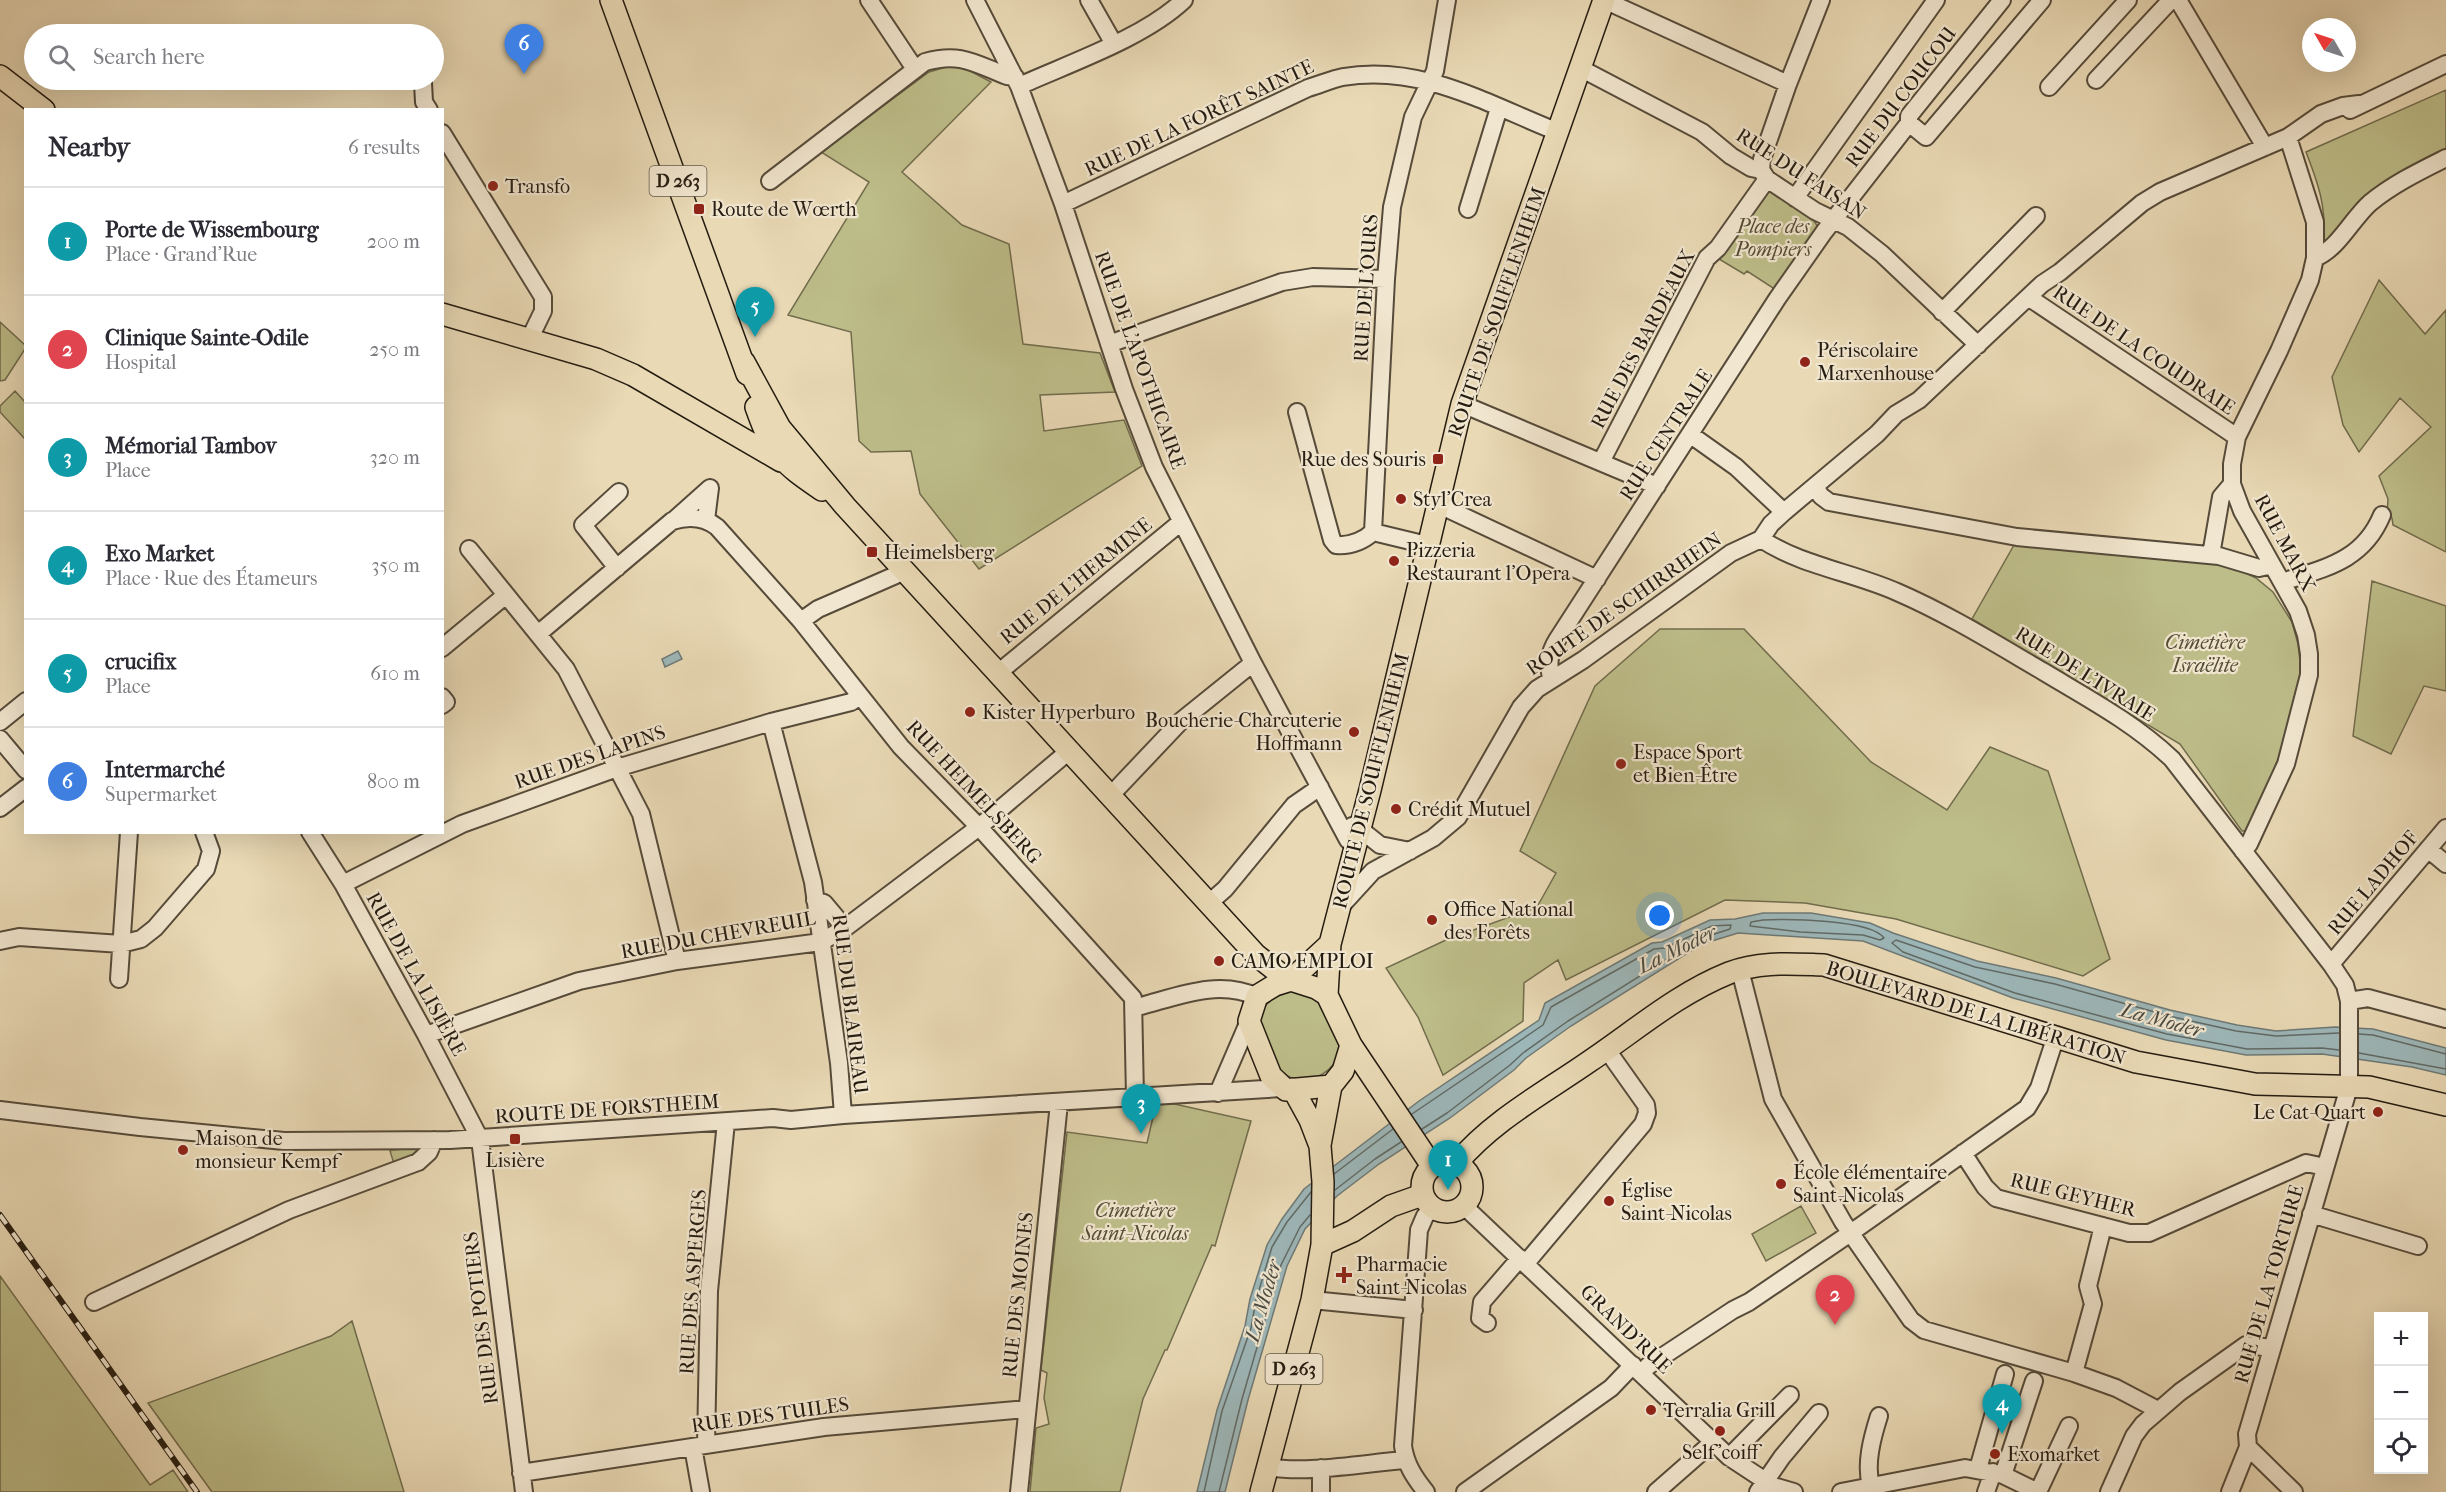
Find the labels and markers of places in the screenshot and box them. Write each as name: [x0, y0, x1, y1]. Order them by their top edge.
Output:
pin: 6: [504, 25, 544, 74]
place label: Transfo: [505, 175, 570, 198]
marker: Transfo: [486, 179, 500, 193]
place label: Route de Wœrth: [711, 198, 857, 221]
marker: Route de Wœrth: [692, 202, 706, 216]
pin: 5: [736, 288, 774, 337]
place label: Périscolaire Marxenhouse: [1817, 339, 1934, 385]
marker: Périscolaire Marxenhouse: [1798, 355, 1812, 369]
place label: Rue des Souris: [1301, 448, 1426, 471]
marker: Rue des Souris: [1431, 452, 1445, 466]
place label: Styl'Crea: [1413, 488, 1493, 511]
marker: Styl'Crea: [1394, 492, 1408, 506]
place label: Pizzeria Restaurant l’Opera: [1406, 539, 1571, 585]
place label: Heimelsberg: [884, 541, 994, 564]
marker: Heimelsberg: [865, 545, 879, 559]
marker: Pizzeria Restaurant l’Opera: [1387, 554, 1401, 568]
place label: Kister Hyperburo: [982, 701, 1135, 724]
marker: Kister Hyperburo: [963, 705, 977, 719]
place label: Boucherie-Charcuterie Hoffmann: [1145, 709, 1342, 755]
marker: Boucherie-Charcuterie Hoffmann: [1347, 725, 1361, 739]
place label: Espace Sport et Bien-Être: [1633, 741, 1743, 787]
marker: Espace Sport et Bien-Être: [1614, 757, 1628, 771]
place label: Crédit Mutuel: [1408, 798, 1531, 821]
marker: Crédit Mutuel: [1389, 802, 1403, 816]
place label: Office National des Forêts: [1444, 898, 1574, 944]
marker: Office National des Forêts: [1425, 913, 1439, 927]
place label: CAMO EMPLOI: [1231, 950, 1374, 973]
marker: CAMO EMPLOI: [1212, 954, 1226, 968]
pin: 3: [1122, 1084, 1160, 1134]
place label: Le Cat-Quart: [2253, 1101, 2366, 1124]
marker: Le Cat-Quart: [2371, 1105, 2385, 1119]
place label: Maison de monsieur Kempf: [195, 1127, 343, 1173]
marker: Lisière: [508, 1132, 522, 1146]
pin: 1: [1428, 1140, 1468, 1190]
marker: Maison de monsieur Kempf: [176, 1143, 190, 1157]
place label: Lisière: [485, 1149, 545, 1172]
place label: École élémentaire Saint-Nicolas: [1793, 1160, 1947, 1207]
marker: École élémentaire Saint-Nicolas: [1774, 1177, 1788, 1191]
place label: Église Saint-Nicolas: [1621, 1178, 1732, 1225]
marker: Église Saint-Nicolas: [1602, 1194, 1616, 1208]
place label: Pharmacie Saint-Nicolas: [1356, 1253, 1467, 1299]
marker: Pharmacie Saint-Nicolas: [1337, 1268, 1351, 1282]
pin: 2: [1816, 1276, 1854, 1325]
pin: 4: [1982, 1384, 2022, 1434]
place label: Terralia Grill: [1663, 1399, 1776, 1422]
marker: Terralia Grill: [1644, 1403, 1658, 1417]
marker: Self'coiff: [1713, 1424, 1727, 1438]
place label: Self'coiff: [1682, 1441, 1762, 1464]
place label: Exomarket: [2007, 1443, 2101, 1466]
marker: Exomarket: [1988, 1447, 2002, 1461]

